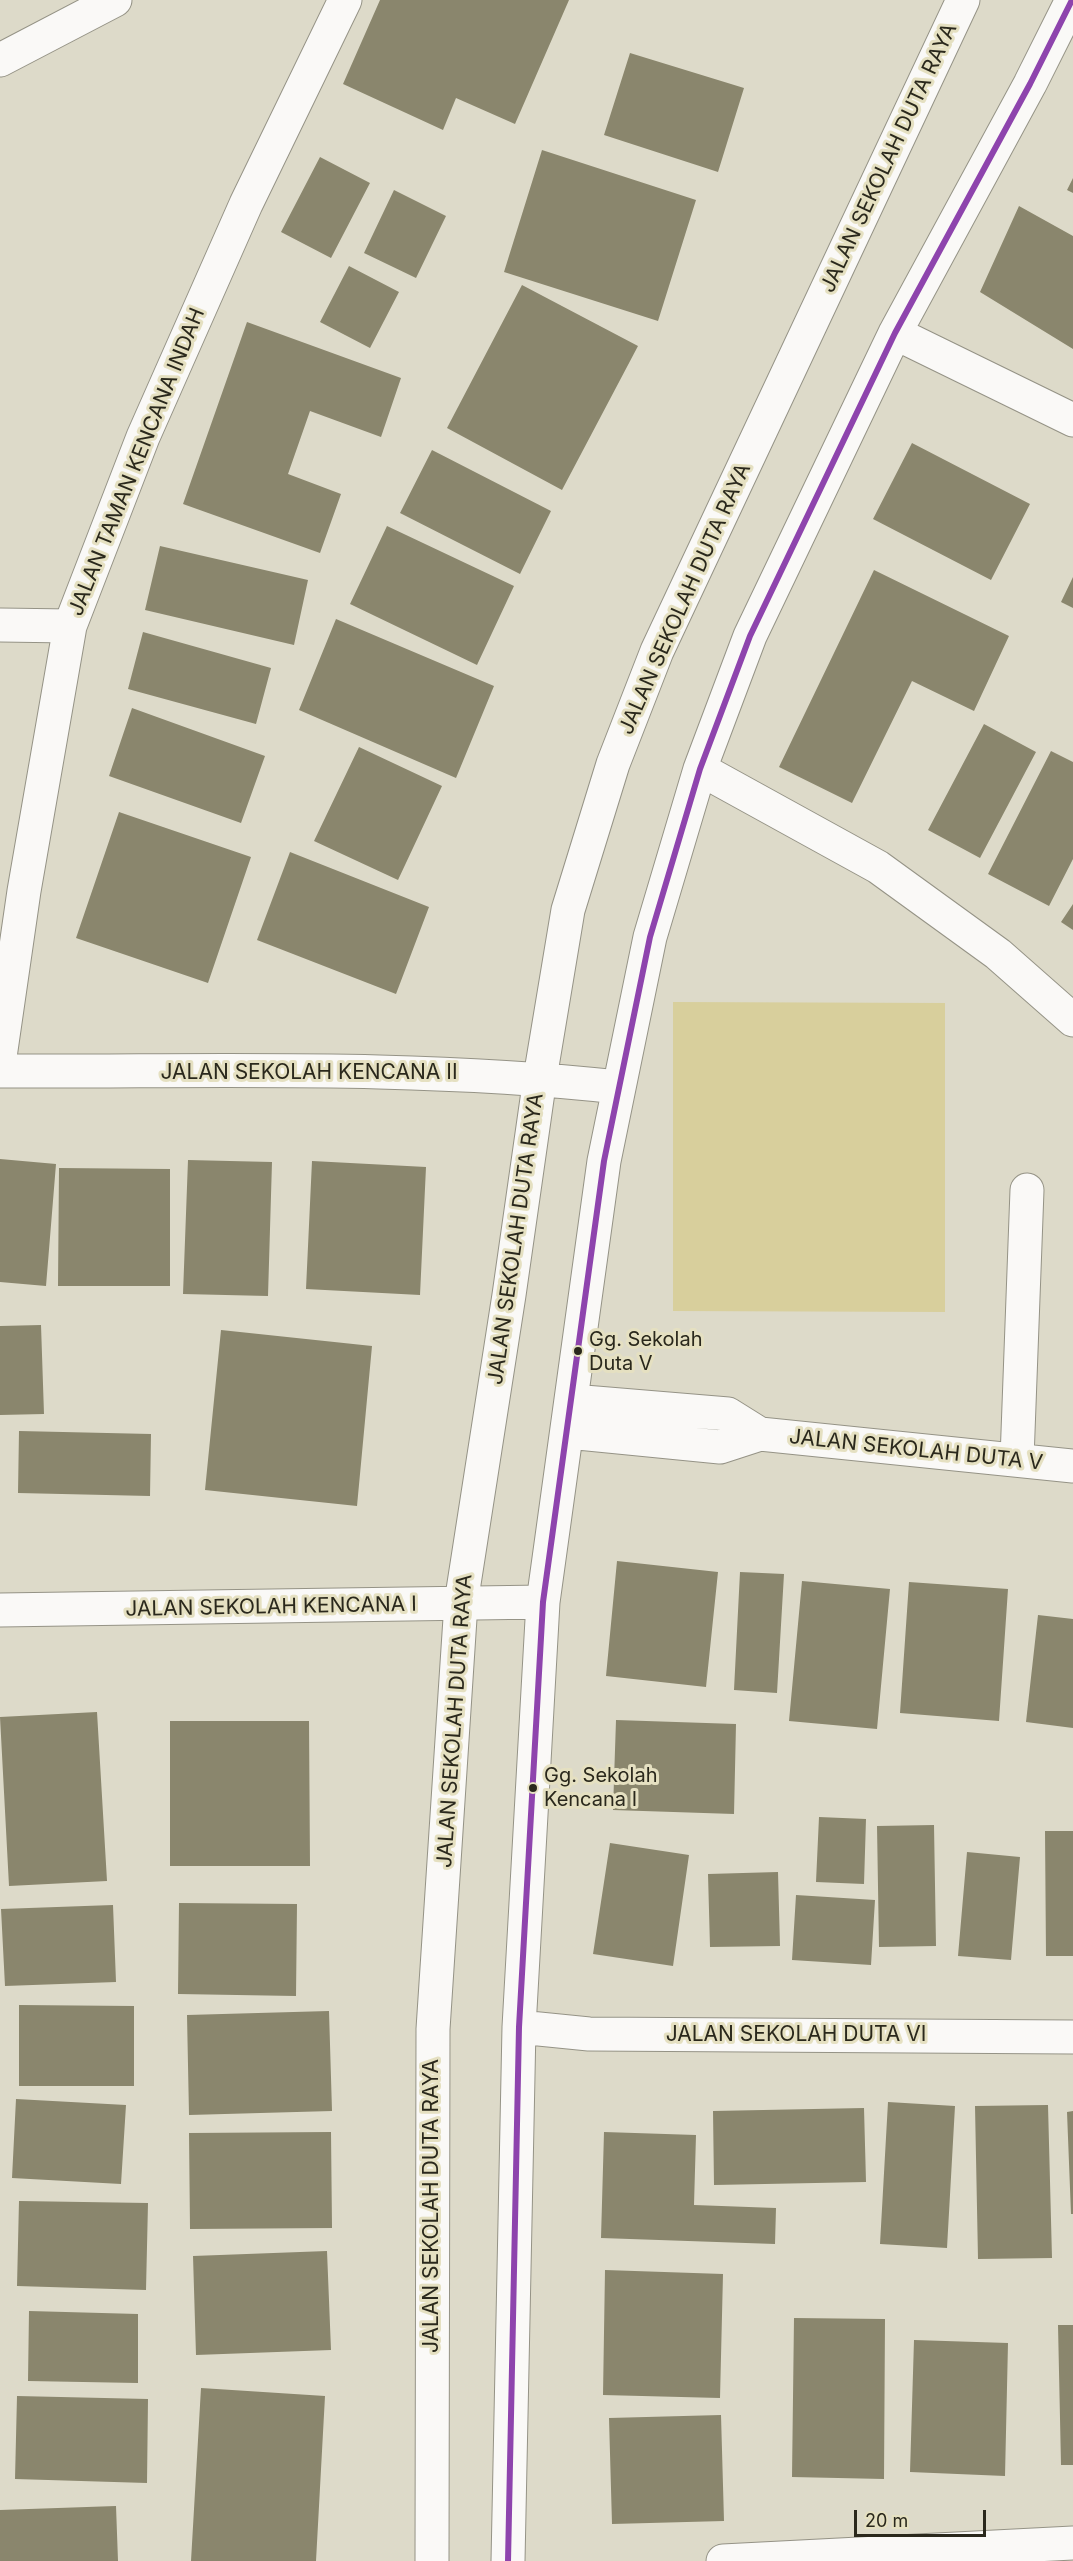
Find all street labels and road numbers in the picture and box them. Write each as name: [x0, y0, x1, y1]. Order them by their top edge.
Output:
street label: JALAN SEKOLAH DUTA RAYA: [815, 19, 963, 297]
street label: JALAN TAMAN KENCANA INDAH: [64, 304, 210, 620]
street label: JALAN SEKOLAH DUTA RAYA: [614, 459, 756, 739]
street label: JALAN SEKOLAH KENCANA II: [160, 1060, 458, 1086]
street label: JALAN SEKOLAH DUTA RAYA: [483, 1092, 549, 1386]
street label: JALAN SEKOLAH DUTA V: [788, 1424, 1044, 1476]
street label: JALAN SEKOLAH DUTA RAYA: [432, 1573, 478, 1869]
street label: JALAN SEKOLAH KENCANA I: [125, 1592, 417, 1622]
street label: JALAN SEKOLAH DUTA VI: [666, 2022, 926, 2048]
street label: JALAN SEKOLAH DUTA RAYA: [419, 2059, 445, 2353]

